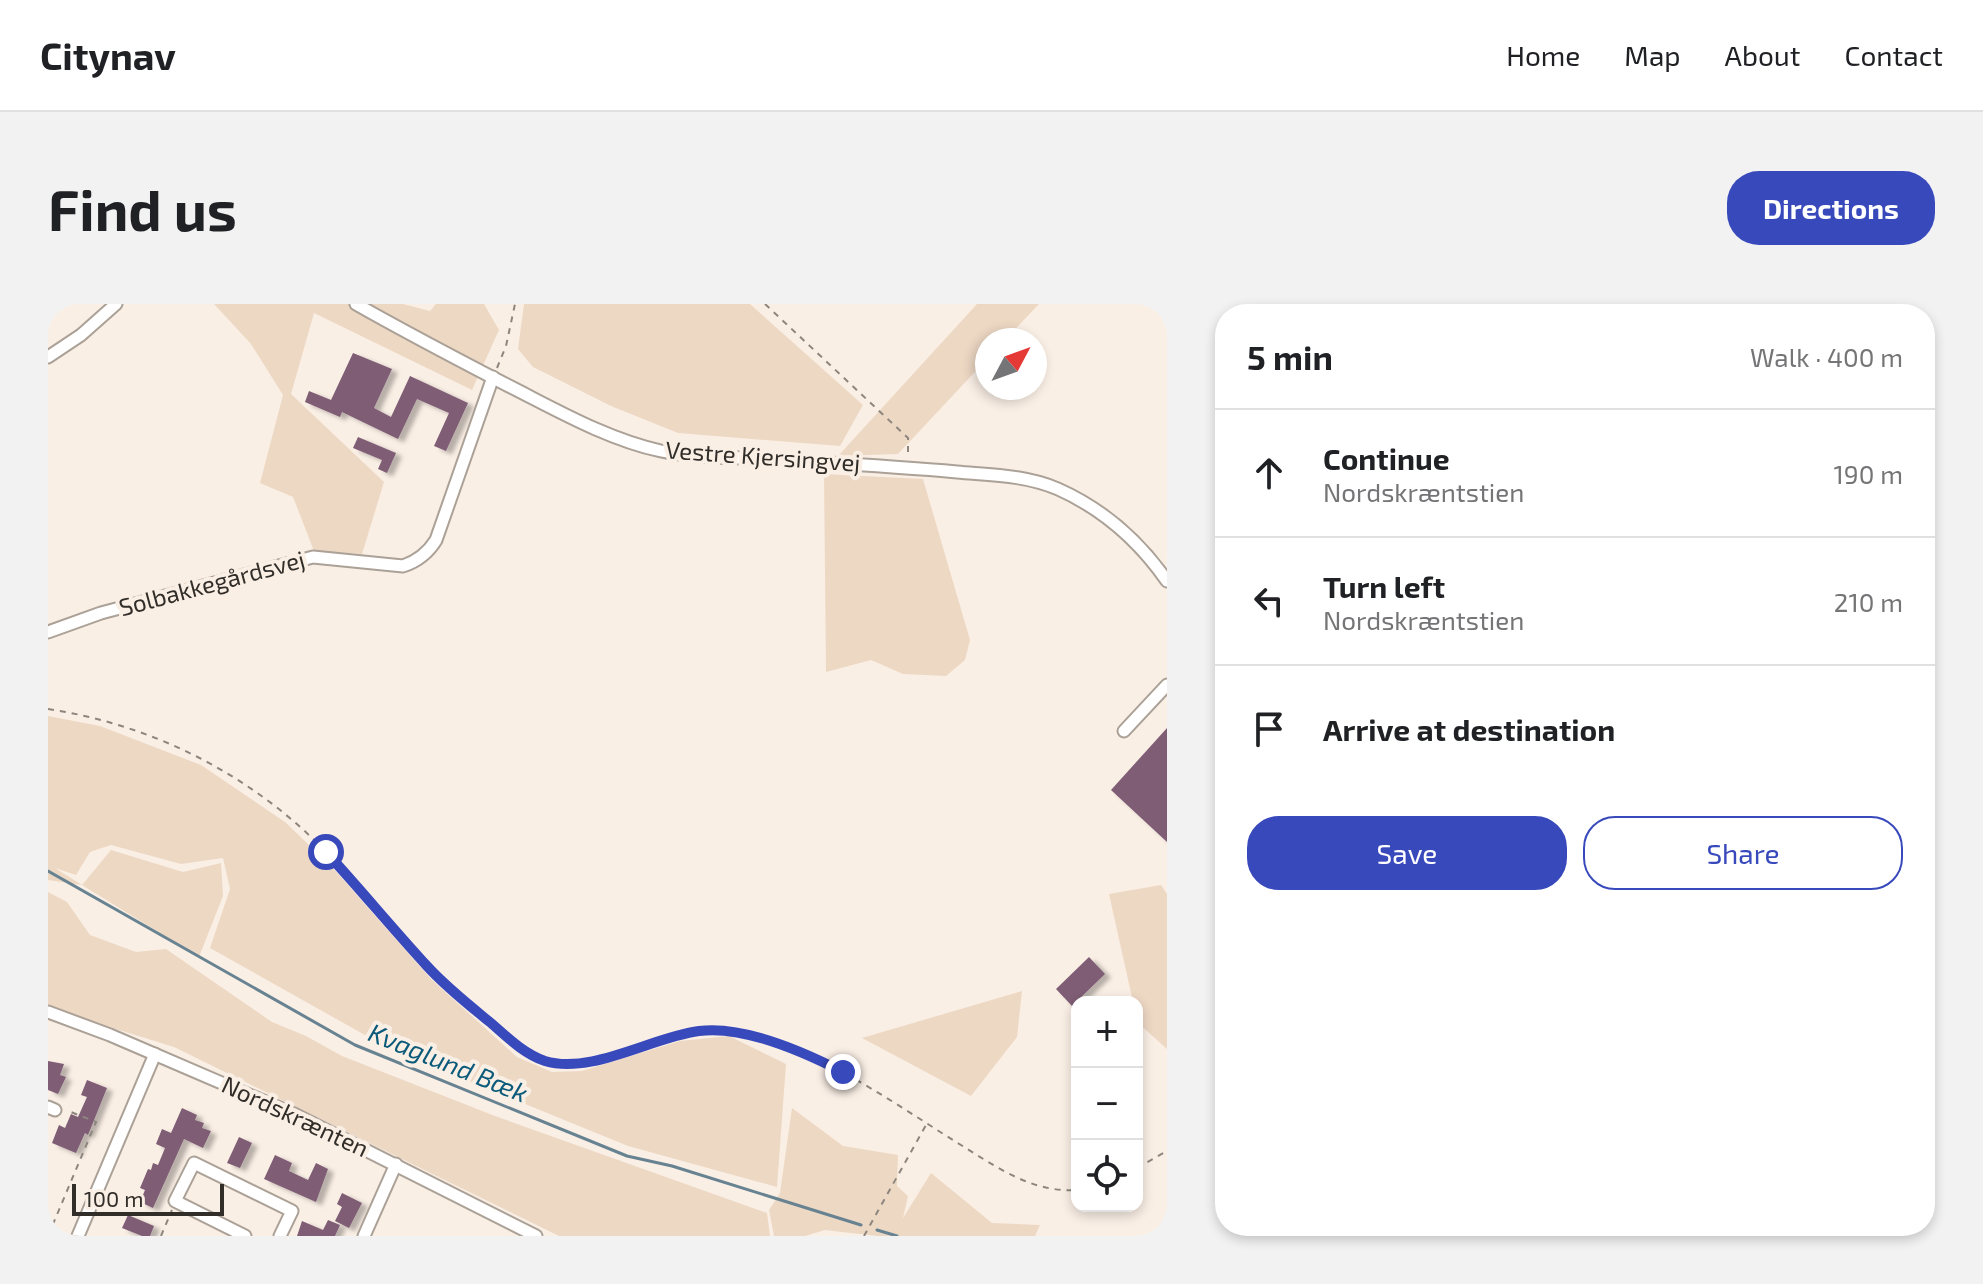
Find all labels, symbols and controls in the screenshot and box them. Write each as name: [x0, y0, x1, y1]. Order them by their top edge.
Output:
text: Citynav: [40, 32, 176, 78]
text: Home: [1506, 38, 1580, 72]
text: Map: [1624, 38, 1681, 72]
text: About: [1725, 38, 1800, 72]
text: Contact: [1844, 38, 1943, 72]
button: Directions: [1727, 171, 1935, 245]
text: Find us: [48, 175, 237, 242]
north arrow: [975, 328, 1047, 400]
text: 5 min: [1247, 336, 1333, 377]
text: Walk · 400 m: [1750, 341, 1903, 372]
street label: Vestre Kjersingvej: [665, 434, 861, 477]
text: Continue: [1323, 440, 1450, 476]
icon: ahead: [1247, 451, 1291, 495]
text: 190 m: [1834, 458, 1903, 489]
text: Nordskræntstien: [1323, 476, 1524, 507]
street label: Solbakkegårdsvej: [116, 544, 308, 621]
text: Turn left: [1323, 568, 1445, 604]
icon: left: [1247, 579, 1291, 623]
text: 210 m: [1834, 586, 1903, 617]
text: Nordskræntstien: [1323, 604, 1524, 635]
icon: arrive: [1247, 707, 1291, 751]
text: Arrive at destination: [1323, 711, 1615, 747]
button: Save: [1247, 816, 1567, 890]
button: Share: [1583, 816, 1903, 890]
route start: [308, 834, 344, 870]
map controls: [1071, 996, 1143, 1212]
button: +: [1071, 996, 1143, 1068]
water label: Kvaglund Bæk: [364, 1016, 533, 1108]
route end: [825, 1054, 861, 1090]
button: −: [1071, 1068, 1143, 1140]
street label: Nordskrænten: [218, 1069, 374, 1162]
button: locate: [1071, 1140, 1143, 1212]
scale bar: [72, 1180, 224, 1216]
text: 100 m: [84, 1185, 143, 1211]

